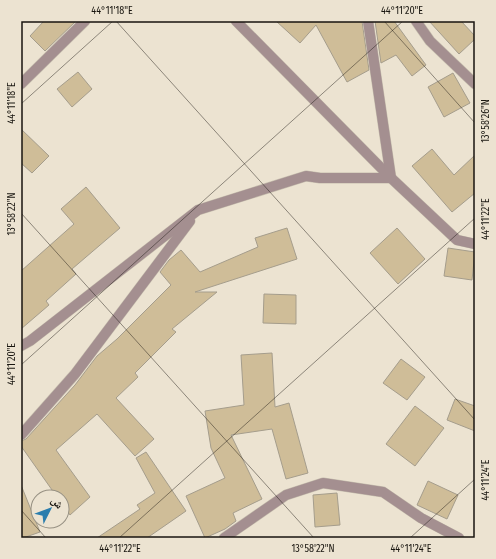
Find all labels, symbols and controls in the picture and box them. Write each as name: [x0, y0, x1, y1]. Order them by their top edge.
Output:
text: 44°11'18"E: [91, 5, 133, 17]
text: 44°11'20"E: [381, 5, 423, 17]
text: 44°11'18"E: [6, 82, 18, 124]
text: 13°58'26"N: [480, 99, 492, 143]
text: 13°58'22"N: [6, 192, 18, 236]
text: 44°11'22"E: [480, 198, 492, 240]
text: 44°11'20"E: [6, 343, 18, 385]
text: 44°11'24"E: [480, 459, 492, 501]
north arrow: [30, 489, 70, 529]
text: ش: [48, 494, 66, 512]
text: 44°11'22"E: [99, 543, 141, 555]
text: 13°58'22"N: [291, 543, 335, 555]
text: 44°11'24"E: [390, 543, 432, 555]

